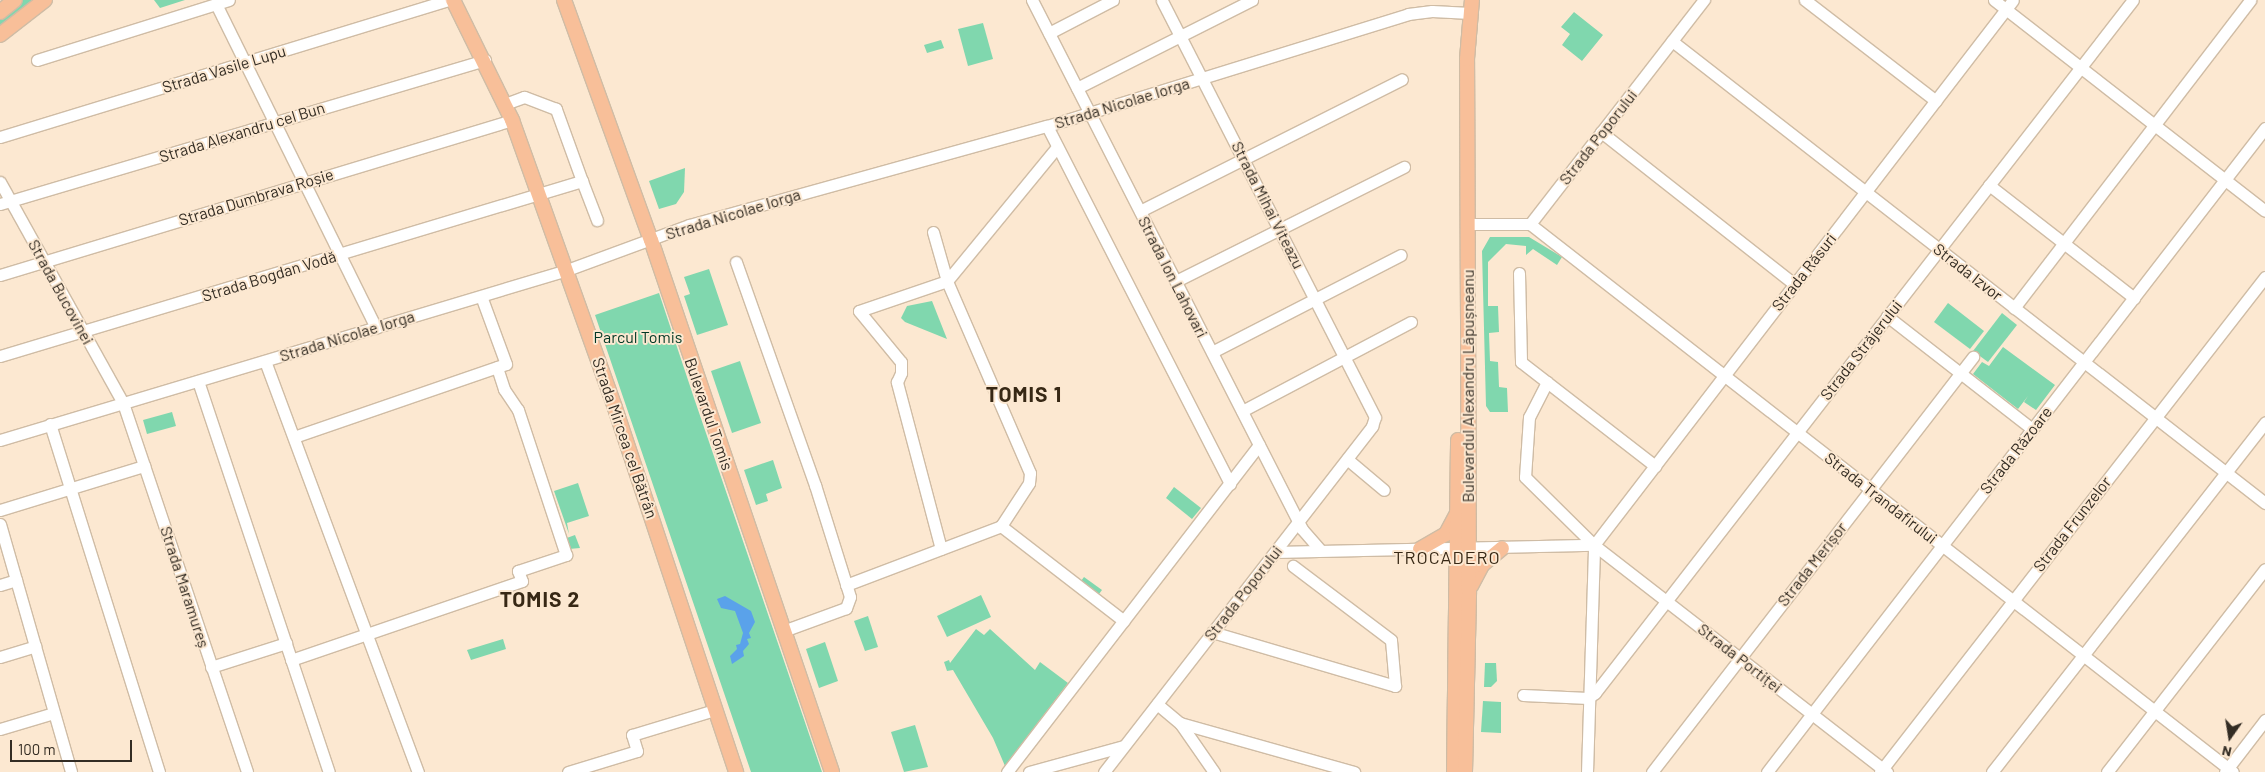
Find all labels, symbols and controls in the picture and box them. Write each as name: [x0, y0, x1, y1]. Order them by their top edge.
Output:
street label: Strada Vasile Lupu: [160, 41, 288, 97]
street label: Strada Nicolae Iorga: [1052, 73, 1192, 133]
street label: Strada Poporului: [1555, 86, 1641, 188]
street label: Strada Alexandru cel Bun: [157, 98, 327, 166]
street label: Strada Mihai Viteazu: [1228, 138, 1308, 272]
street label: Strada Dumbrava Roșie: [176, 164, 336, 230]
street label: Strada Nicolae Iorga: [663, 184, 803, 244]
street label: Strada Ion Lahovari: [1134, 213, 1212, 341]
street label: Strada Răsuri: [1768, 229, 1840, 315]
street label: Strada Bucovinei: [24, 236, 98, 348]
street label: Strada Izvor: [1930, 239, 2006, 305]
street label: Strada Bogdan Vodă: [199, 246, 339, 306]
street label: Bulevardul Alexandru Lăpușneanu: [1458, 269, 1478, 503]
street label: Strada Străjerului: [1816, 296, 1906, 404]
street label: Strada Nicolae Iorga: [277, 306, 417, 366]
park label: Parcul Tomis: [594, 327, 682, 347]
street label: Strada Mircea cel Bătrân: [588, 355, 662, 521]
street label: Bulevardul Tomis: [681, 355, 737, 473]
district label: TOMIS 1: [985, 381, 1063, 407]
street label: Strada Răzoare: [1976, 403, 2056, 497]
street label: Strada Trandafirului: [1821, 448, 1941, 548]
street label: Strada Frunzelor: [2029, 473, 2115, 575]
street label: Strada Merișor: [1773, 518, 1851, 610]
street label: Strada Maramureș: [156, 524, 214, 650]
street label: Strada Poporului: [1200, 542, 1286, 644]
district label: TROCADERO: [1392, 546, 1502, 568]
district label: TOMIS 2: [499, 586, 581, 612]
street label: Strada Portiței: [1694, 619, 1786, 697]
north arrow: [2205, 712, 2255, 762]
scale bar: [12, 730, 135, 762]
text: 100 m: [18, 740, 56, 758]
text: N: [2220, 743, 2233, 761]

